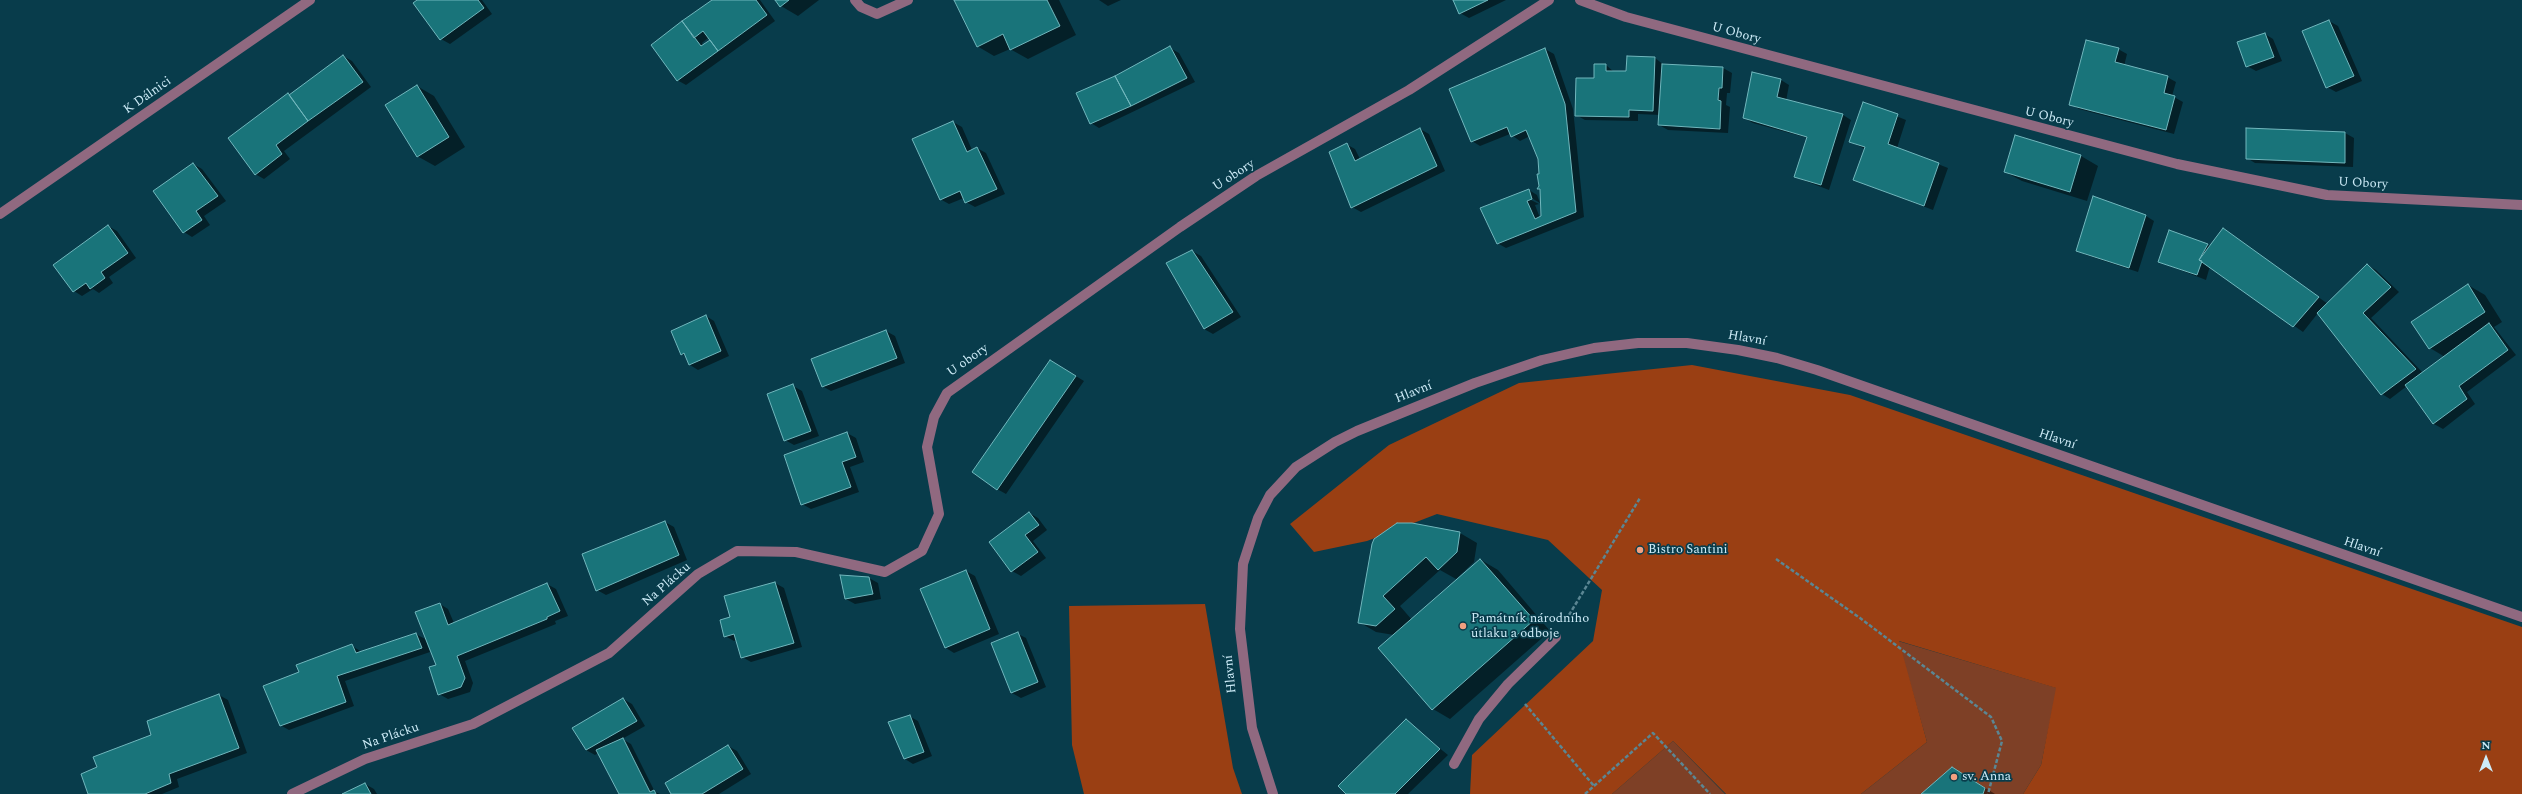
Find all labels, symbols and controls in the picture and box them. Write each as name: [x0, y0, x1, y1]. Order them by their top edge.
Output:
street label: U Obory: [1710, 20, 1762, 48]
street label: K Dálnici: [121, 74, 175, 118]
street label: U Obory: [2023, 104, 2075, 132]
street label: U obory: [1210, 157, 1258, 195]
street label: U Obory: [2338, 175, 2388, 193]
street label: Hlavní: [1727, 328, 1767, 350]
street label: U obory: [944, 341, 992, 381]
street label: Hlavní: [1393, 379, 1435, 407]
street label: Hlavní: [2036, 426, 2078, 454]
street label: Hlavní: [2341, 534, 2383, 562]
place label: Bistro Santini: [1648, 542, 1728, 558]
marker: Bistro Santini: [1635, 545, 1645, 555]
street label: Na Plácku: [640, 560, 694, 610]
place label: Památník národního útlaku a odboje: [1471, 611, 1589, 642]
marker: Památník národního útlaku a odboje: [1458, 621, 1468, 631]
street label: Hlavní: [1221, 654, 1241, 694]
street label: Na Plácku: [361, 720, 421, 754]
text: N: [2482, 737, 2490, 754]
north arrow: [2466, 738, 2506, 778]
place label: sv. Anna: [1962, 769, 2011, 785]
marker: sv. Anna: [1949, 772, 1959, 782]

